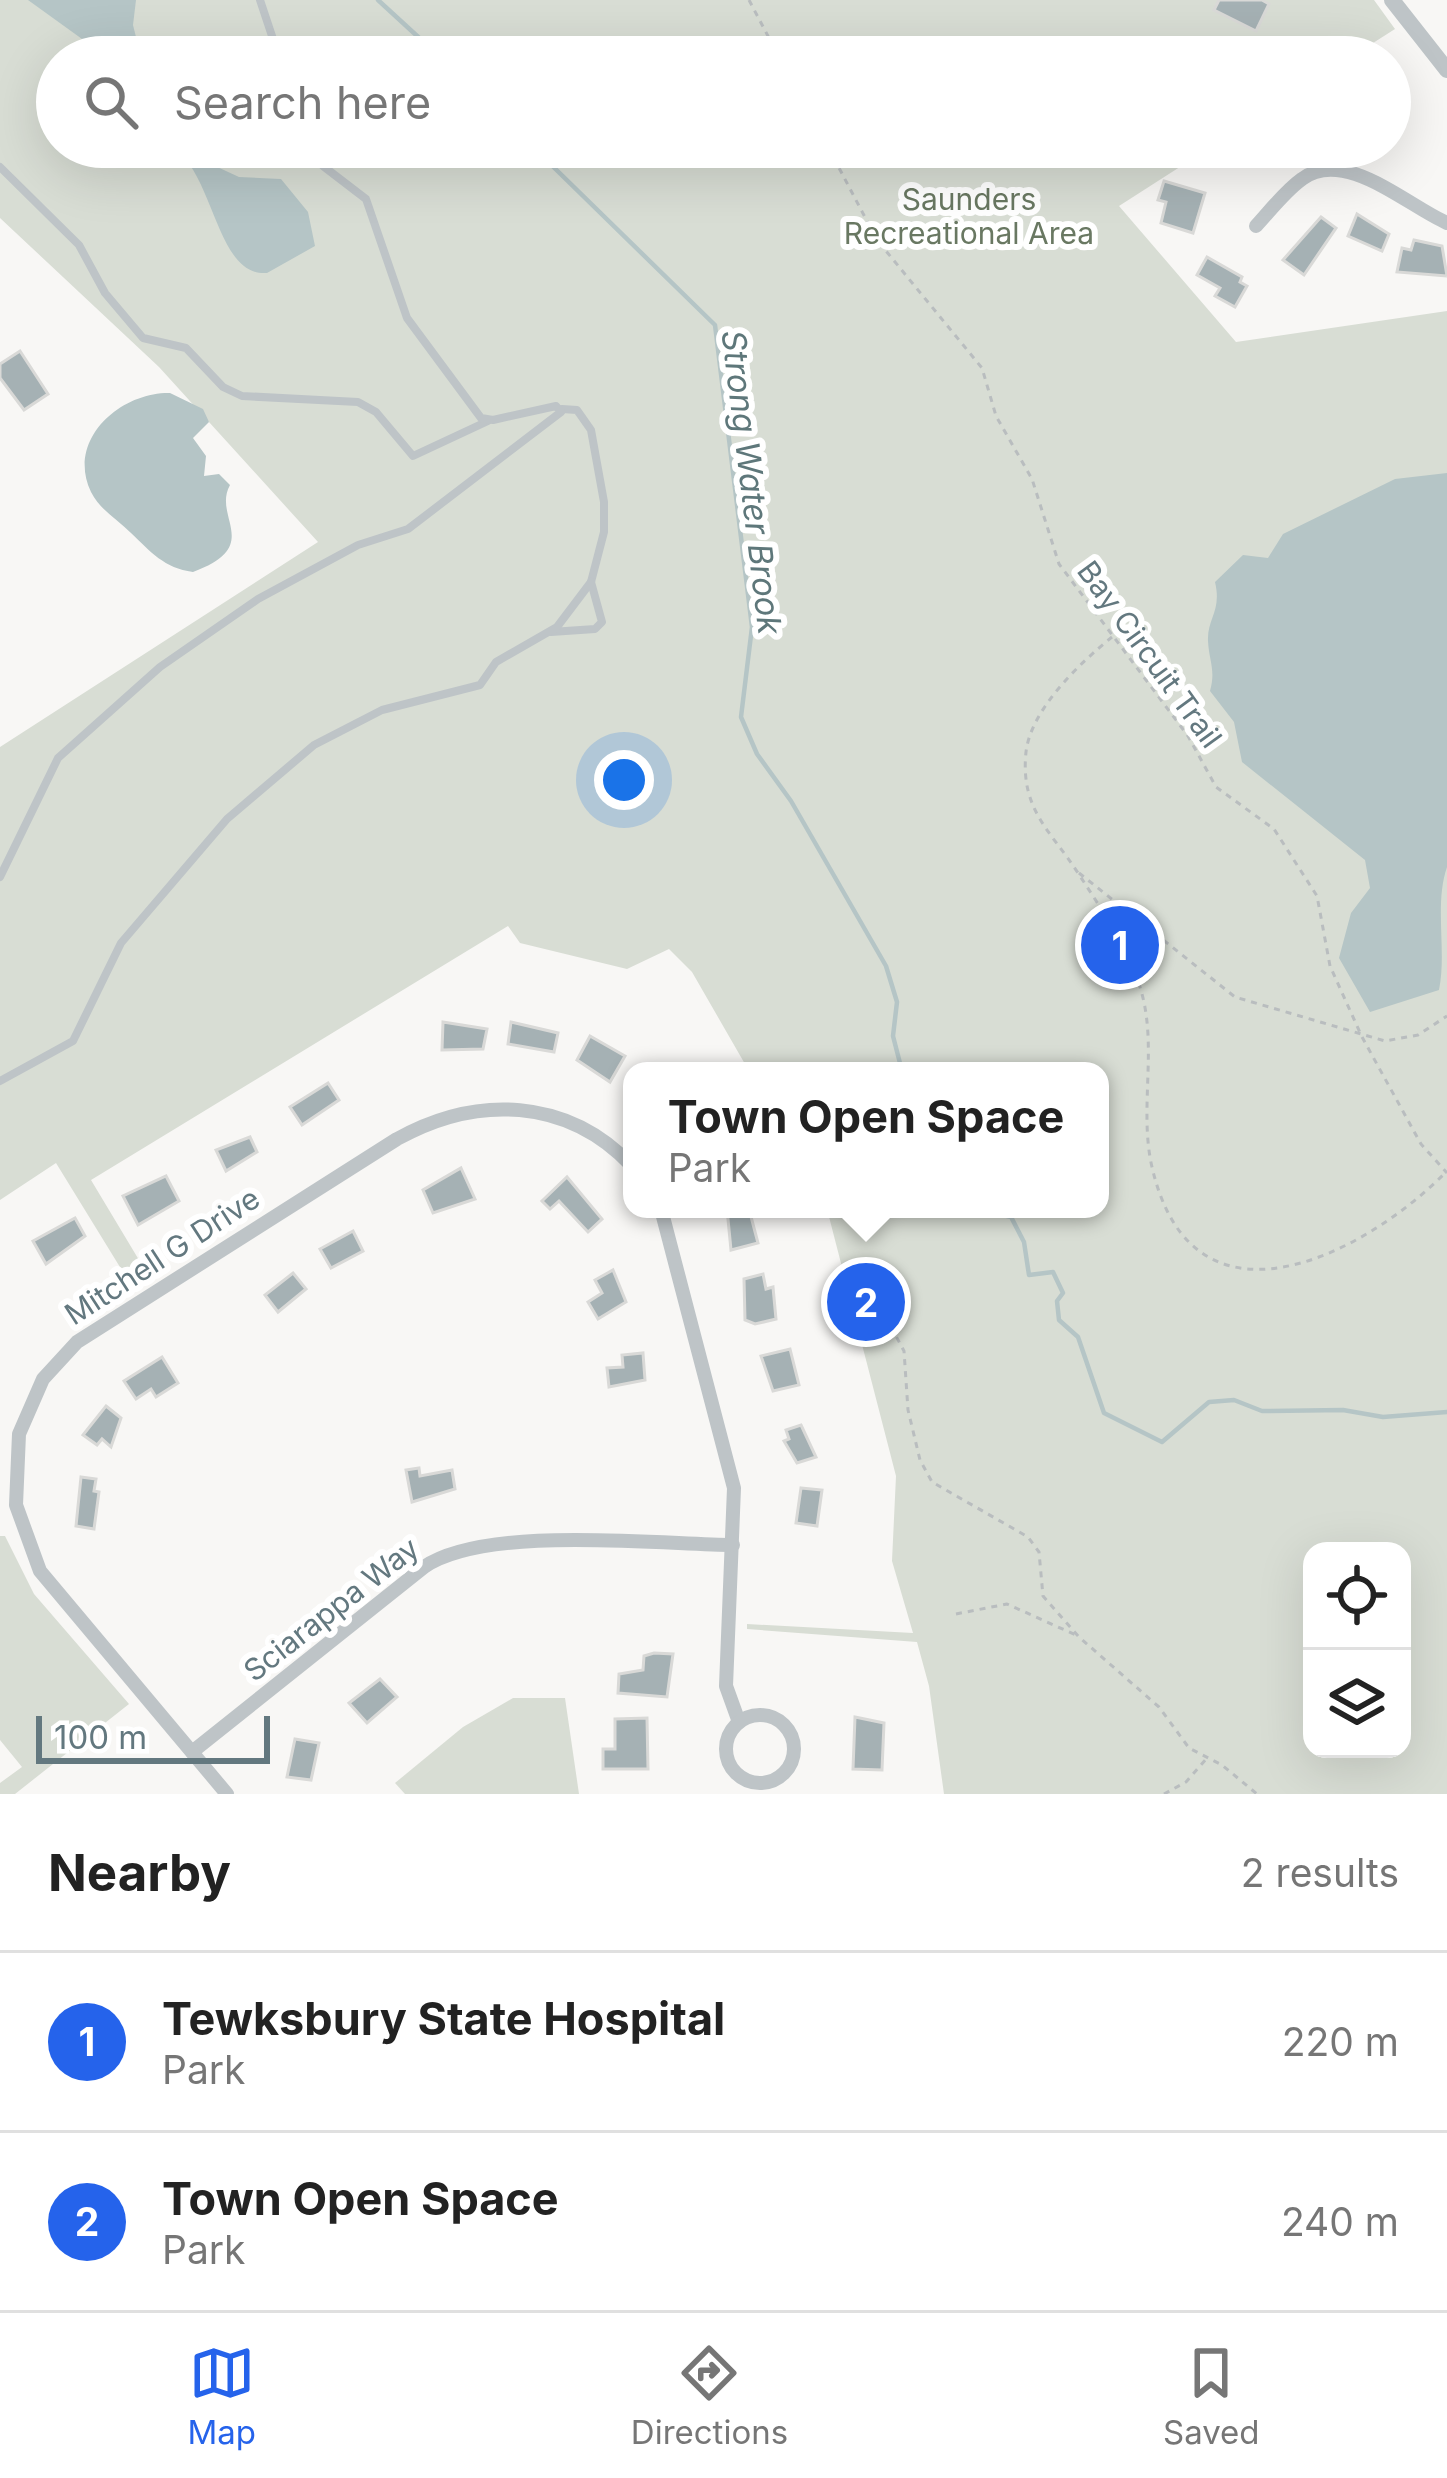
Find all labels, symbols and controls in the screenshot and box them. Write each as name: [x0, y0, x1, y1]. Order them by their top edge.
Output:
search box: [36, 36, 1411, 168]
icon: search: [78, 69, 144, 135]
text: Search here: [174, 75, 431, 130]
park label: Saunders Recreational Area: [844, 181, 1094, 251]
water label: Strong Water Brook: [713, 328, 791, 637]
street label: Bay Circuit Trail: [1070, 554, 1230, 754]
your location: [594, 750, 654, 810]
pin: 1: [1081, 900, 1159, 990]
popup: [623, 1062, 1109, 1218]
text: Town Open Space: [668, 1089, 1064, 1144]
text: Park: [668, 1144, 751, 1191]
street label: Mitchell G Drive: [58, 1180, 266, 1332]
pin: 2: [827, 1257, 905, 1347]
street label: Sciarappa Way: [236, 1529, 426, 1689]
map controls: [1303, 1542, 1411, 1758]
button: locate: [1303, 1542, 1411, 1650]
button: layers: [1303, 1650, 1411, 1758]
scale bar: [36, 1710, 270, 1763]
text: 100 m: [54, 1717, 147, 1757]
text: Nearby: [48, 1842, 231, 1903]
text: 2 results: [1241, 1849, 1399, 1896]
text: Tewksbury State Hospital: [162, 1991, 725, 2046]
text: 1: [79, 2018, 95, 2065]
text: 220 m: [1282, 2018, 1399, 2065]
text: Park: [162, 2046, 246, 2093]
text: Town Open Space: [162, 2171, 559, 2226]
text: 2: [75, 2198, 99, 2245]
text: 240 m: [1281, 2198, 1399, 2245]
text: Park: [162, 2226, 246, 2273]
tab: Map: [187, 2340, 256, 2452]
tab: Directions: [631, 2340, 788, 2452]
tab: Saved: [1163, 2340, 1260, 2452]

